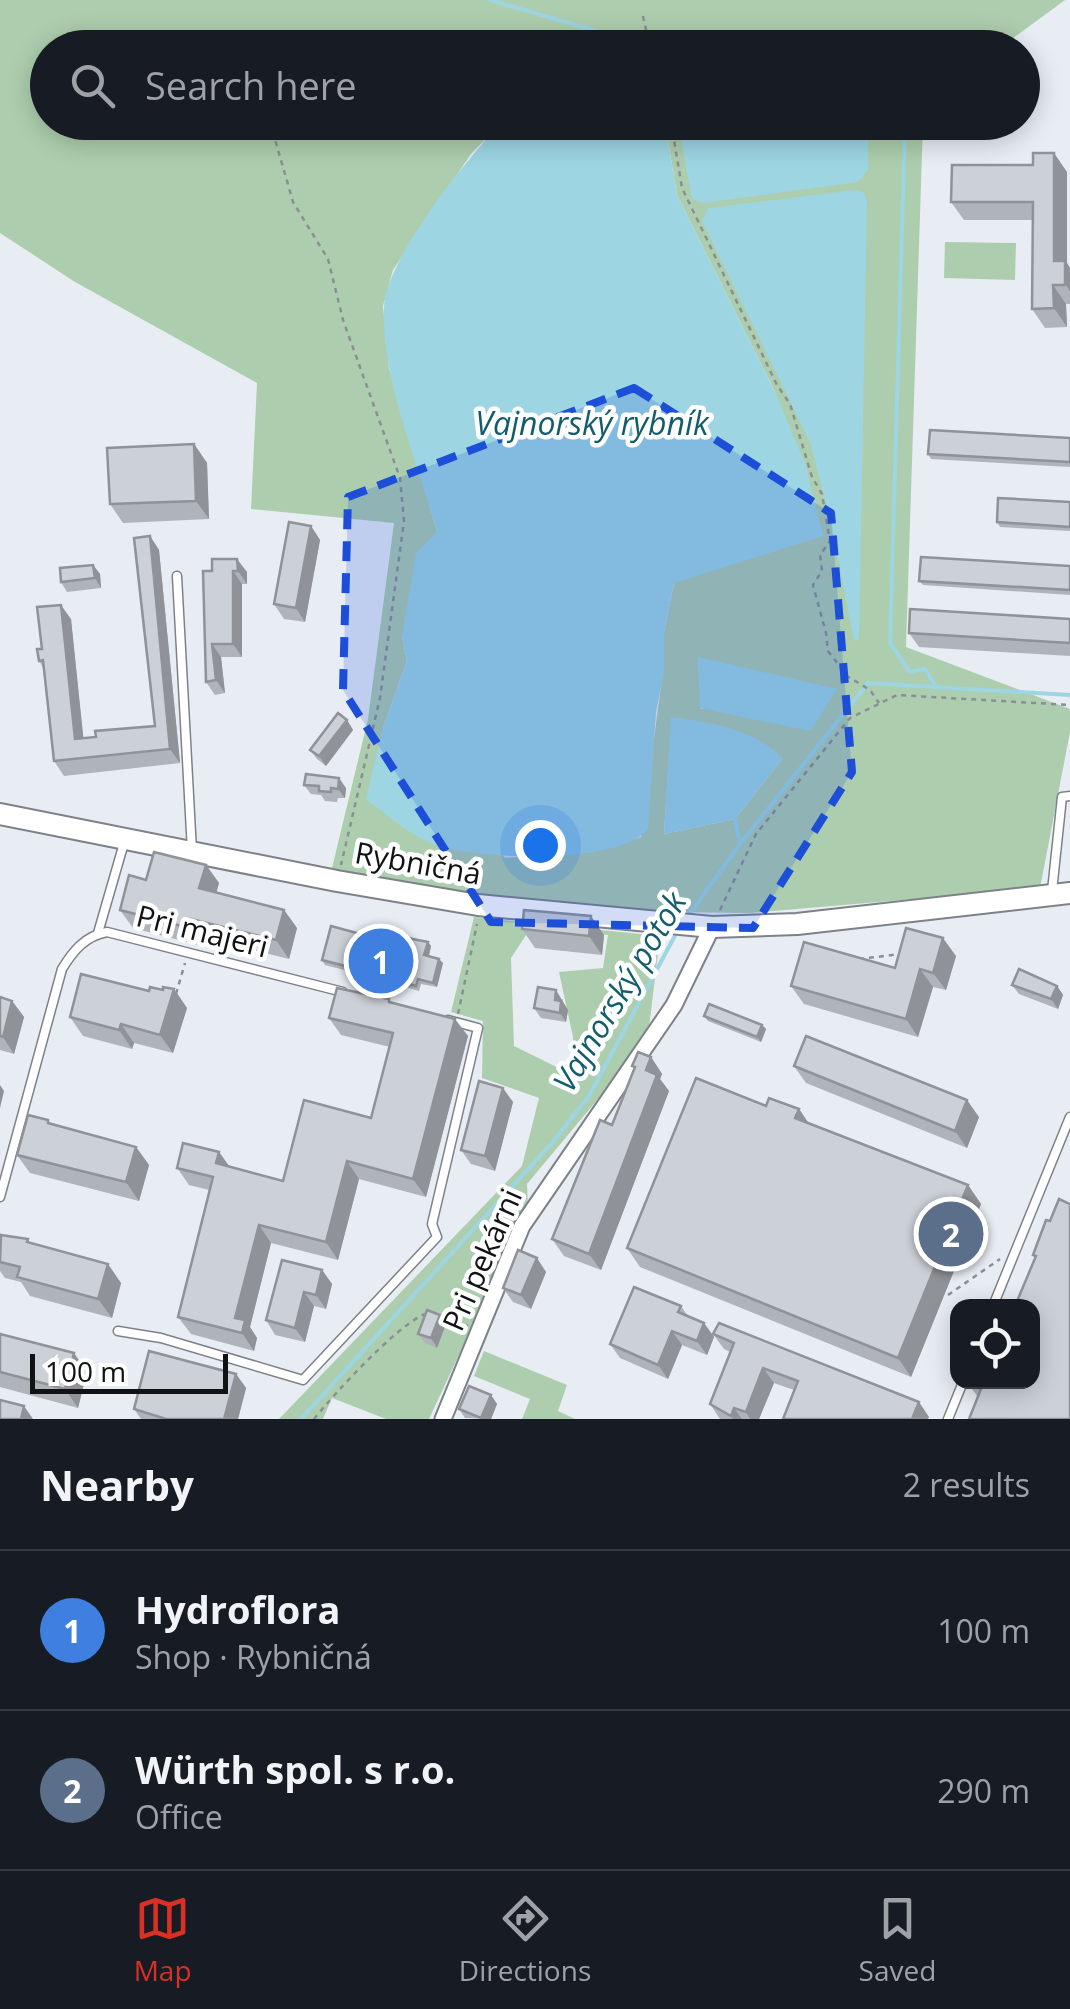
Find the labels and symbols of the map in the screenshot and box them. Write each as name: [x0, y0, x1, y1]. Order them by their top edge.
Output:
water label: Vajnorský rybník: [475, 401, 710, 444]
your location: [515, 820, 566, 871]
street label: Rybničná: [352, 831, 485, 894]
water label: Vajnorský potok: [542, 882, 696, 1099]
street label: Pri majeri: [132, 894, 273, 967]
pin: 1: [348, 924, 414, 998]
street label: Pri pekárni: [432, 1182, 531, 1337]
pin: 2: [918, 1196, 984, 1272]
scale bar: [30, 1349, 228, 1394]

